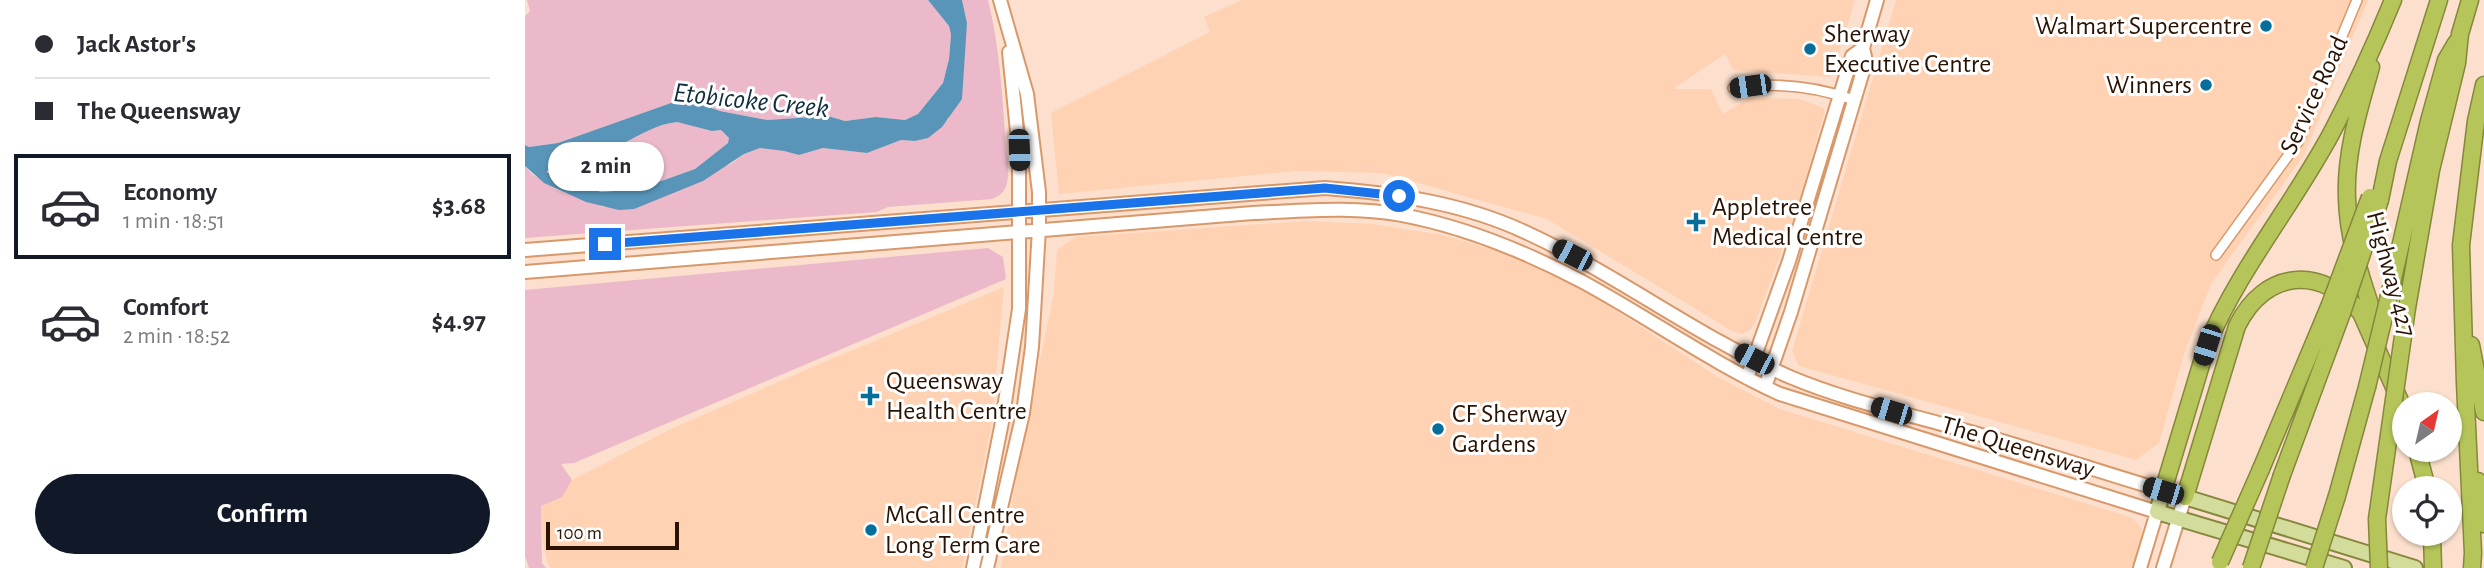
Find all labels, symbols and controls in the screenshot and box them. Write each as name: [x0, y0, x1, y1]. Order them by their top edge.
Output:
place label: Walmart Supercentre: [2035, 13, 2252, 39]
marker: Walmart Supercentre: [2258, 18, 2274, 34]
place label: Sherway Executive Centre: [1824, 21, 1991, 77]
text: Jack Astor's: [77, 31, 196, 57]
street label: Service Road: [2275, 32, 2353, 158]
marker: Sherway Executive Centre: [1802, 41, 1818, 57]
place label: Winners: [2106, 72, 2192, 98]
car: [1728, 73, 1773, 99]
marker: Winners: [2198, 77, 2214, 93]
water label: Etobicoke Creek: [672, 79, 830, 123]
text: The Queensway: [77, 98, 241, 124]
car: [1008, 129, 1031, 171]
callout: 2 min: [547, 142, 663, 191]
text: 2 min: [580, 155, 632, 178]
icon: car: [39, 175, 102, 238]
text: Economy: [123, 179, 217, 205]
route start: [1383, 180, 1415, 212]
text: $3.68: [432, 193, 486, 219]
place label: Appletree Medical Centre: [1712, 194, 1863, 250]
street label: Highway 427: [2362, 208, 2420, 340]
text: 1 min · 18:51: [123, 210, 225, 233]
marker: Appletree Medical Centre: [1686, 212, 1706, 232]
route end: [589, 228, 621, 260]
car: [1549, 236, 1596, 274]
icon: car: [39, 290, 102, 353]
text: Comfort: [123, 294, 208, 320]
text: $4.97: [431, 308, 486, 334]
car: [2191, 322, 2224, 368]
text: 2 min · 18:52: [123, 325, 230, 348]
car: [1731, 340, 1778, 378]
place label: Queensway Health Centre: [886, 368, 1027, 424]
marker: Queensway Health Centre: [860, 386, 880, 406]
north arrow: [2392, 392, 2462, 462]
map controls: [2392, 392, 2462, 546]
car: [1868, 395, 1915, 427]
place label: CF Sherway Gardens: [1452, 401, 1567, 457]
street label: The Queensway: [1938, 411, 2098, 483]
marker: CF Sherway Gardens: [1430, 421, 1446, 437]
button: Confirm: [35, 474, 490, 554]
car: [2140, 475, 2187, 507]
button: locate: [2392, 476, 2462, 546]
place label: McCall Centre Long Term Care: [885, 502, 1040, 558]
scale bar: [546, 519, 679, 551]
marker: McCall Centre Long Term Care: [863, 522, 879, 538]
text: 100 m: [557, 524, 602, 543]

